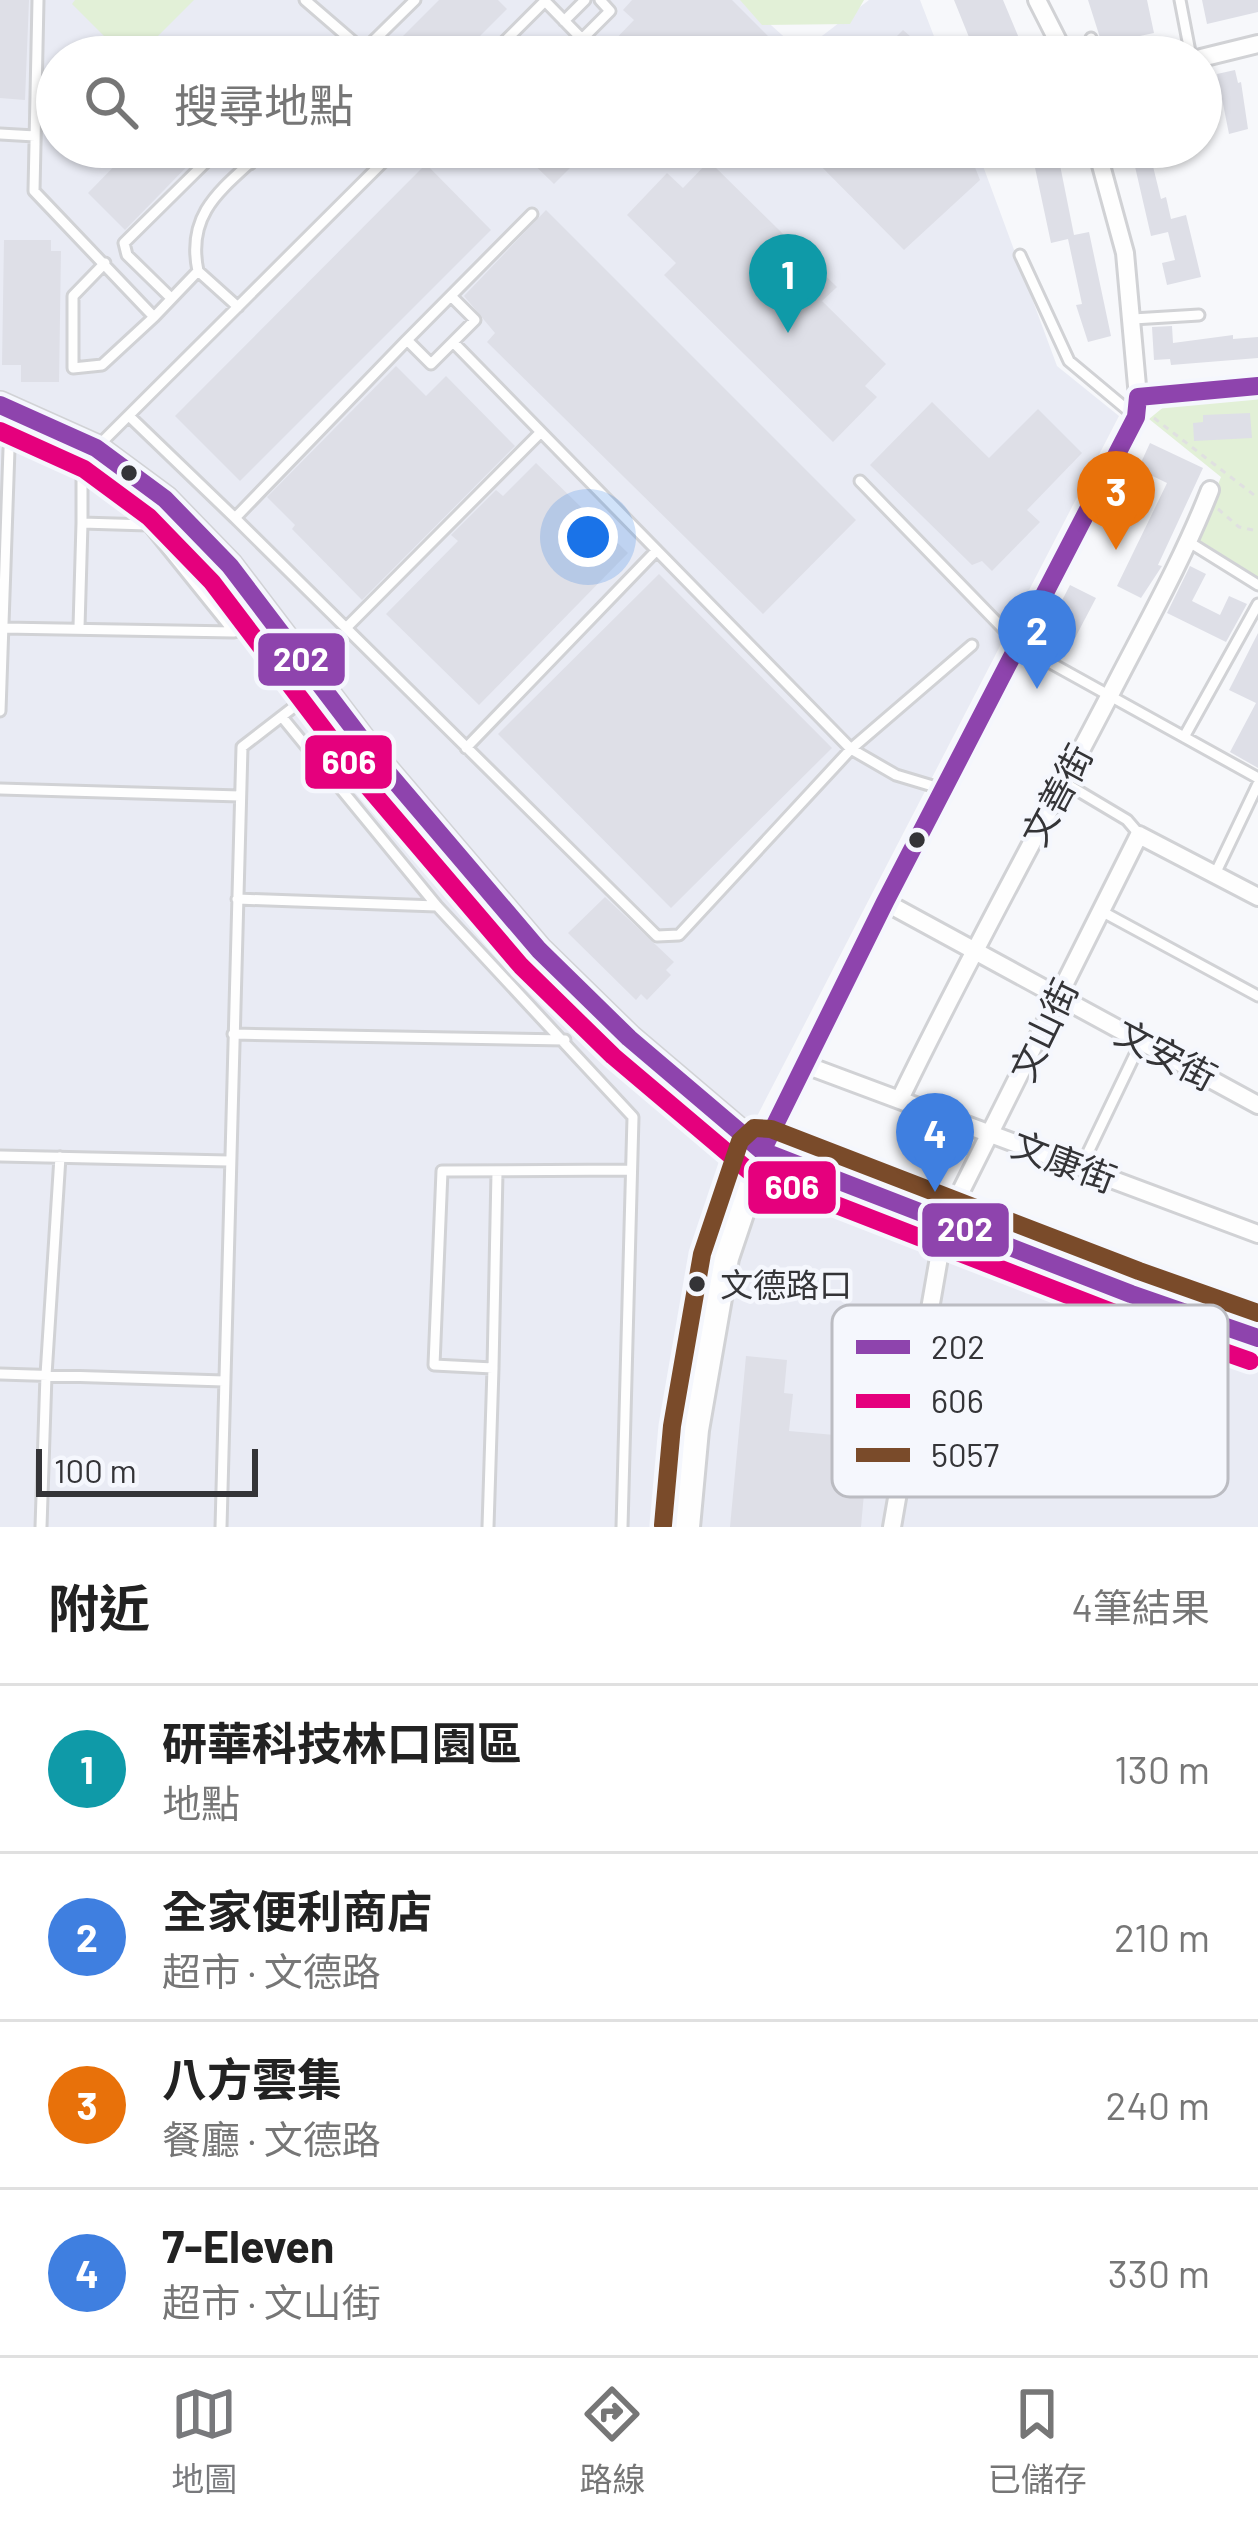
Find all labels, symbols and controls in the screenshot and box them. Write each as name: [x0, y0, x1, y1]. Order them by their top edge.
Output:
search box: [36, 36, 1222, 168]
icon: search: [78, 69, 144, 135]
text: 搜尋地點: [174, 77, 354, 131]
pin: 1: [749, 234, 827, 333]
pin: 3: [1077, 451, 1155, 550]
unlabelled marker: [118, 462, 140, 484]
your location: [558, 507, 618, 567]
pin: 2: [998, 590, 1076, 689]
line badge: 202: [256, 631, 347, 688]
text: 202: [273, 638, 329, 678]
line badge: 606: [303, 733, 394, 791]
street label: 文善街: [1011, 737, 1100, 852]
text: 606: [322, 741, 376, 781]
unlabelled marker: [906, 829, 928, 851]
street label: 文山街: [1000, 971, 1086, 1087]
street label: 文安街: [1109, 1009, 1224, 1098]
pin: 4: [896, 1093, 974, 1192]
street label: 文康街: [1006, 1121, 1123, 1200]
line badge: 606: [746, 1159, 838, 1216]
text: 606: [765, 1166, 819, 1206]
line badge: 202: [920, 1201, 1011, 1259]
text: 202: [937, 1208, 993, 1248]
place label: 文德路口: [720, 1264, 852, 1304]
marker: 文德路口: [686, 1273, 708, 1295]
legend: [832, 1305, 1228, 1497]
text: 202: [931, 1326, 985, 1366]
text: 606: [931, 1380, 984, 1420]
text: 5057: [931, 1434, 999, 1474]
scale bar: [36, 1443, 258, 1496]
text: 100 m: [54, 1450, 137, 1490]
text: 附近: [48, 1576, 150, 1637]
text: 4筆結果: [1072, 1583, 1210, 1630]
text: 研華科技林口園區: [162, 1715, 522, 1769]
text: 1: [80, 1745, 94, 1792]
text: 130 m: [1114, 1745, 1210, 1792]
text: 地點: [162, 1779, 240, 1826]
text: 全家便利商店: [162, 1883, 432, 1937]
text: 2: [76, 1913, 98, 1960]
text: 210 m: [1114, 1913, 1210, 1960]
text: 超市 · 文德路: [162, 1947, 381, 1994]
text: 八方雲集: [162, 2051, 342, 2105]
text: 3: [76, 2081, 98, 2128]
text: 240 m: [1106, 2081, 1210, 2128]
text: 餐廳 · 文德路: [162, 2115, 381, 2162]
text: 7-Eleven: [162, 2218, 334, 2272]
text: 4: [75, 2249, 99, 2296]
text: 330 m: [1108, 2249, 1210, 2296]
text: 超市 · 文山街: [162, 2278, 381, 2325]
tab: 地圖: [171, 2381, 237, 2501]
tab: 路線: [579, 2381, 645, 2501]
tab: 已儲存: [988, 2381, 1087, 2501]

